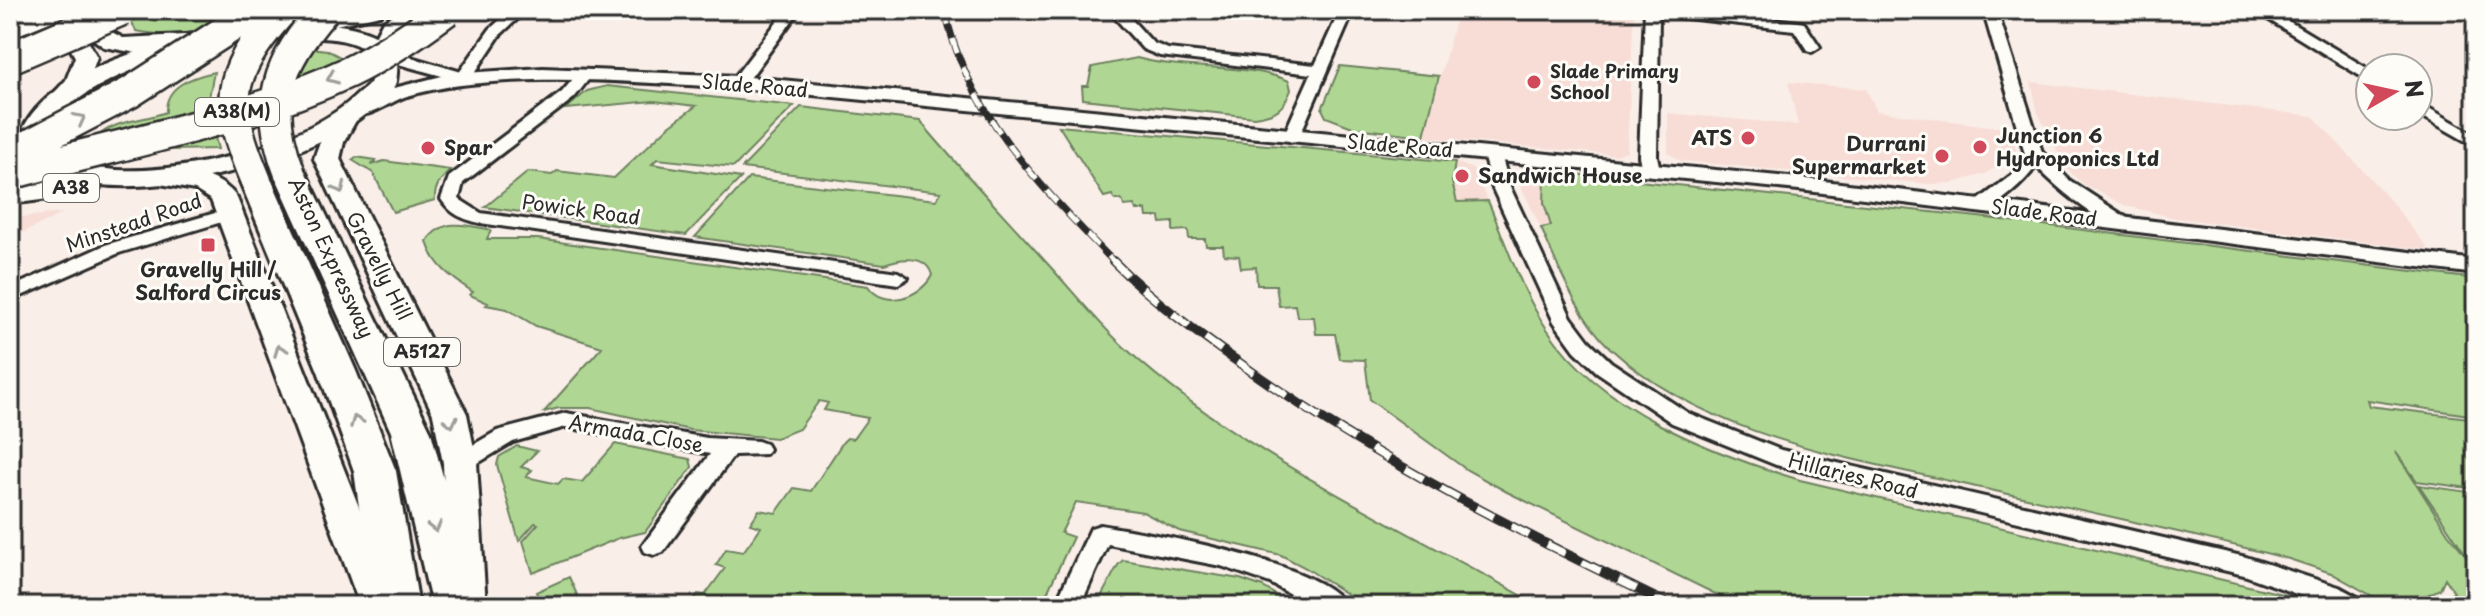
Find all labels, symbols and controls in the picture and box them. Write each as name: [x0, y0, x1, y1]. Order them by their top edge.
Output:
north arrow: [2354, 52, 2434, 132]
place label: Slade Primary School: [1550, 57, 1679, 105]
street label: Slade Road: [701, 65, 809, 105]
one-way arrow: [326, 68, 340, 84]
marker: Slade Primary School: [1525, 73, 1543, 91]
text: N: [2398, 77, 2433, 100]
road number: A38(M): [195, 98, 279, 126]
one-way arrow: [71, 114, 86, 129]
place label: Junction 6 Hydroponics Ltd: [1996, 120, 2159, 173]
place label: ATS: [1692, 122, 1732, 152]
street label: Slade Road: [1346, 125, 1454, 165]
place label: Durrani Supermarket: [1792, 128, 1926, 181]
marker: ATS: [1739, 129, 1757, 147]
place label: Spar: [444, 132, 493, 162]
marker: Junction 6 Hydroponics Ltd: [1971, 138, 1989, 156]
marker: Spar: [419, 139, 437, 157]
marker: Durrani Supermarket: [1933, 147, 1951, 165]
place label: Sandwich House: [1478, 160, 1643, 190]
marker: Sandwich House: [1453, 167, 1471, 185]
street label: Aston Expressway: [281, 172, 382, 343]
road number: A38: [43, 174, 99, 202]
one-way arrow: [330, 180, 346, 194]
street label: Minstead Road: [61, 185, 206, 259]
street label: Powick Road: [520, 186, 642, 232]
street label: Slade Road: [1989, 191, 2099, 233]
street label: Gravelly Hill: [340, 206, 420, 325]
marker: Gravelly Hill / Salford Circus: [199, 236, 217, 254]
place label: Gravelly Hill / Salford Circus: [135, 254, 281, 307]
road number: A5127: [384, 338, 460, 366]
one-way arrow: [273, 344, 290, 358]
street label: Armada Close: [567, 406, 706, 460]
one-way arrow: [349, 415, 366, 429]
one-way arrow: [442, 415, 459, 429]
street label: Hillaries Road: [1785, 444, 1921, 506]
one-way arrow: [426, 519, 443, 533]

